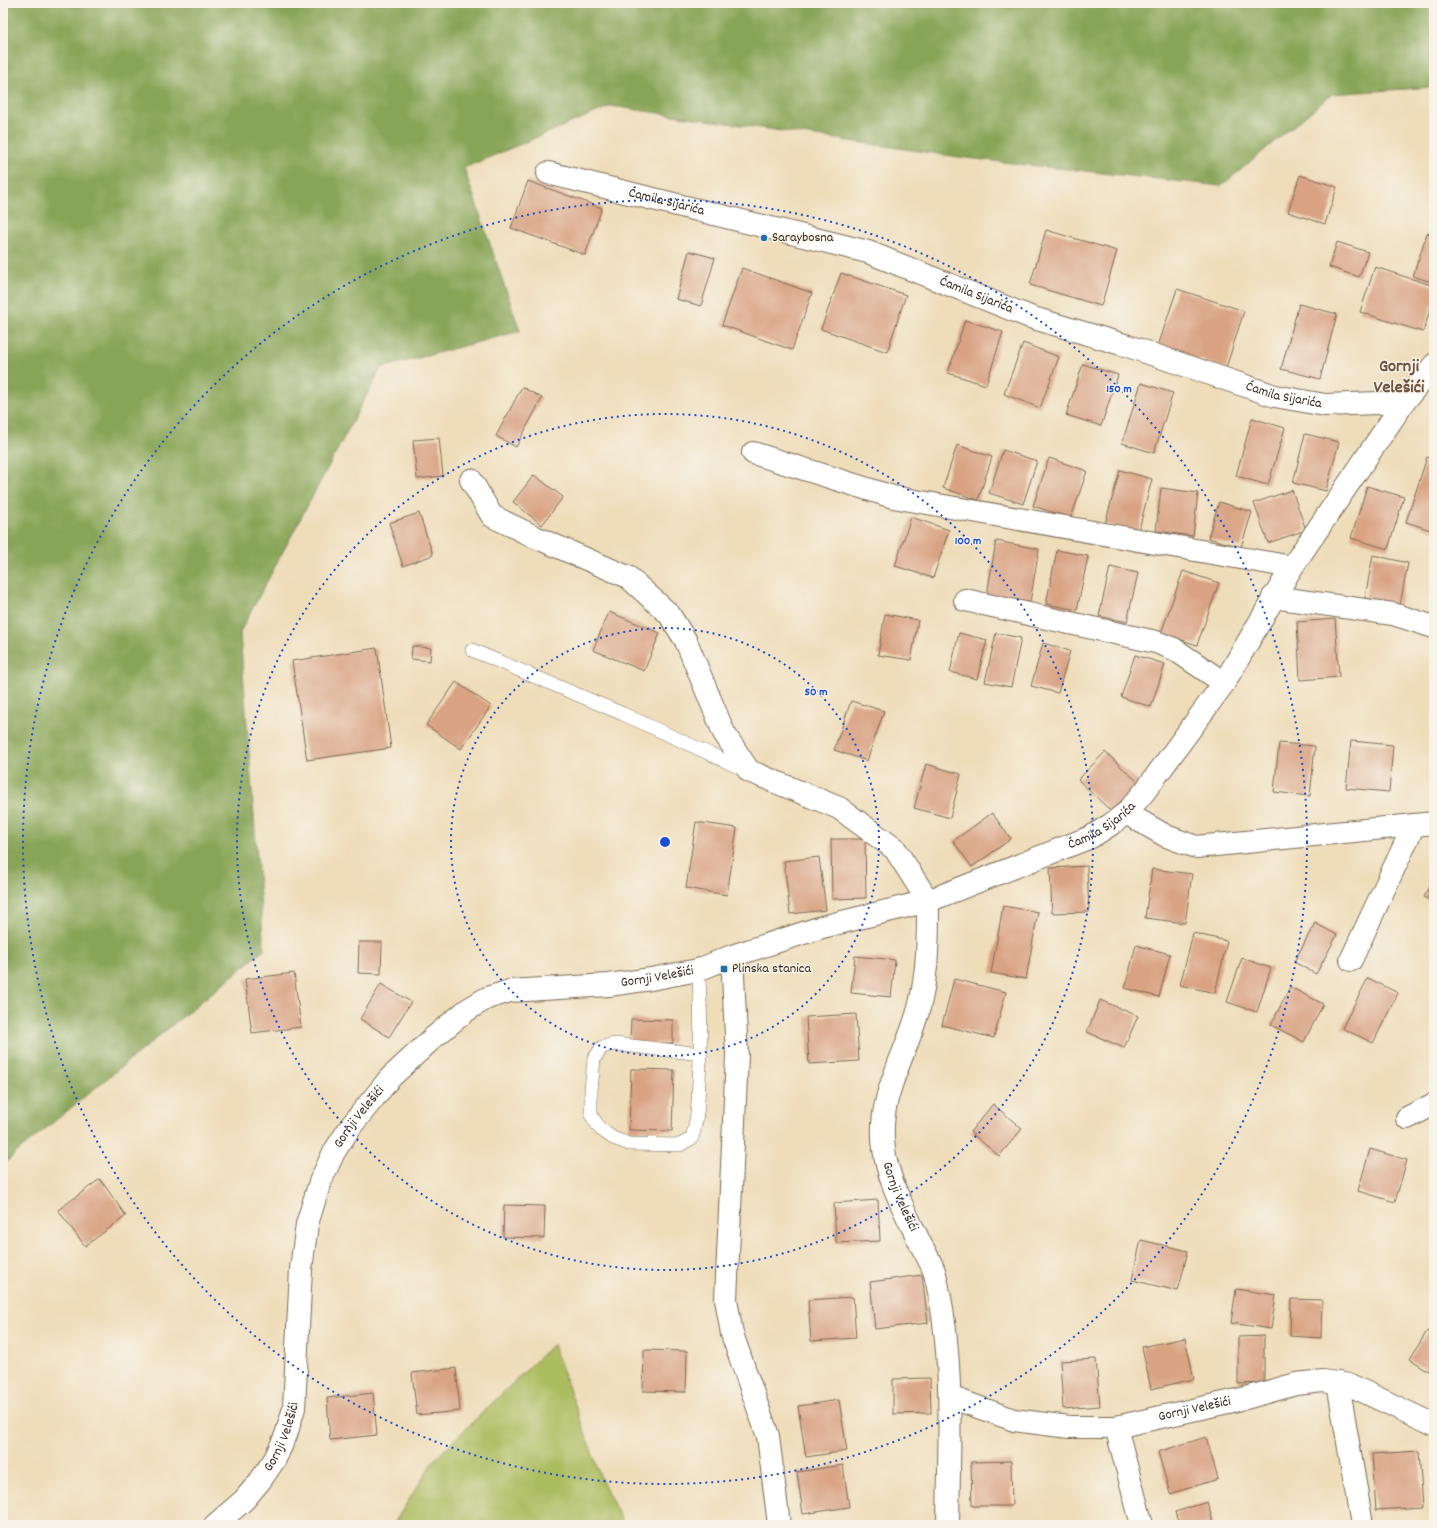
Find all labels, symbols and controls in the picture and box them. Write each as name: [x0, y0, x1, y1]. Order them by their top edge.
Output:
street label: Ćamila Sijarića: [626, 183, 707, 221]
place label: Saraybosna: [772, 228, 834, 248]
marker: Saraybosna: [759, 233, 769, 243]
street label: Ćamila Sijarića: [936, 272, 1016, 319]
district label: Gornji Velešići: [1374, 355, 1425, 401]
street label: Ćamila Sijarića: [1243, 377, 1324, 414]
text: 150 m: [1106, 381, 1132, 398]
text: 100 m: [955, 533, 981, 550]
text: 50 m: [804, 684, 828, 701]
street label: Ćamila Sijarića: [1065, 798, 1141, 855]
centre of rings: [658, 835, 672, 849]
place label: Plinska stanica: [732, 959, 811, 979]
street label: Gornji Velešići: [619, 961, 696, 993]
marker: Plinska stanica: [719, 964, 729, 974]
street label: Gornji Velešići: [329, 1081, 390, 1152]
street label: Gornji Velešići: [877, 1160, 923, 1235]
street label: Gornji Velešići: [1156, 1392, 1233, 1427]
street label: Gornji Velešići: [259, 1402, 304, 1476]

